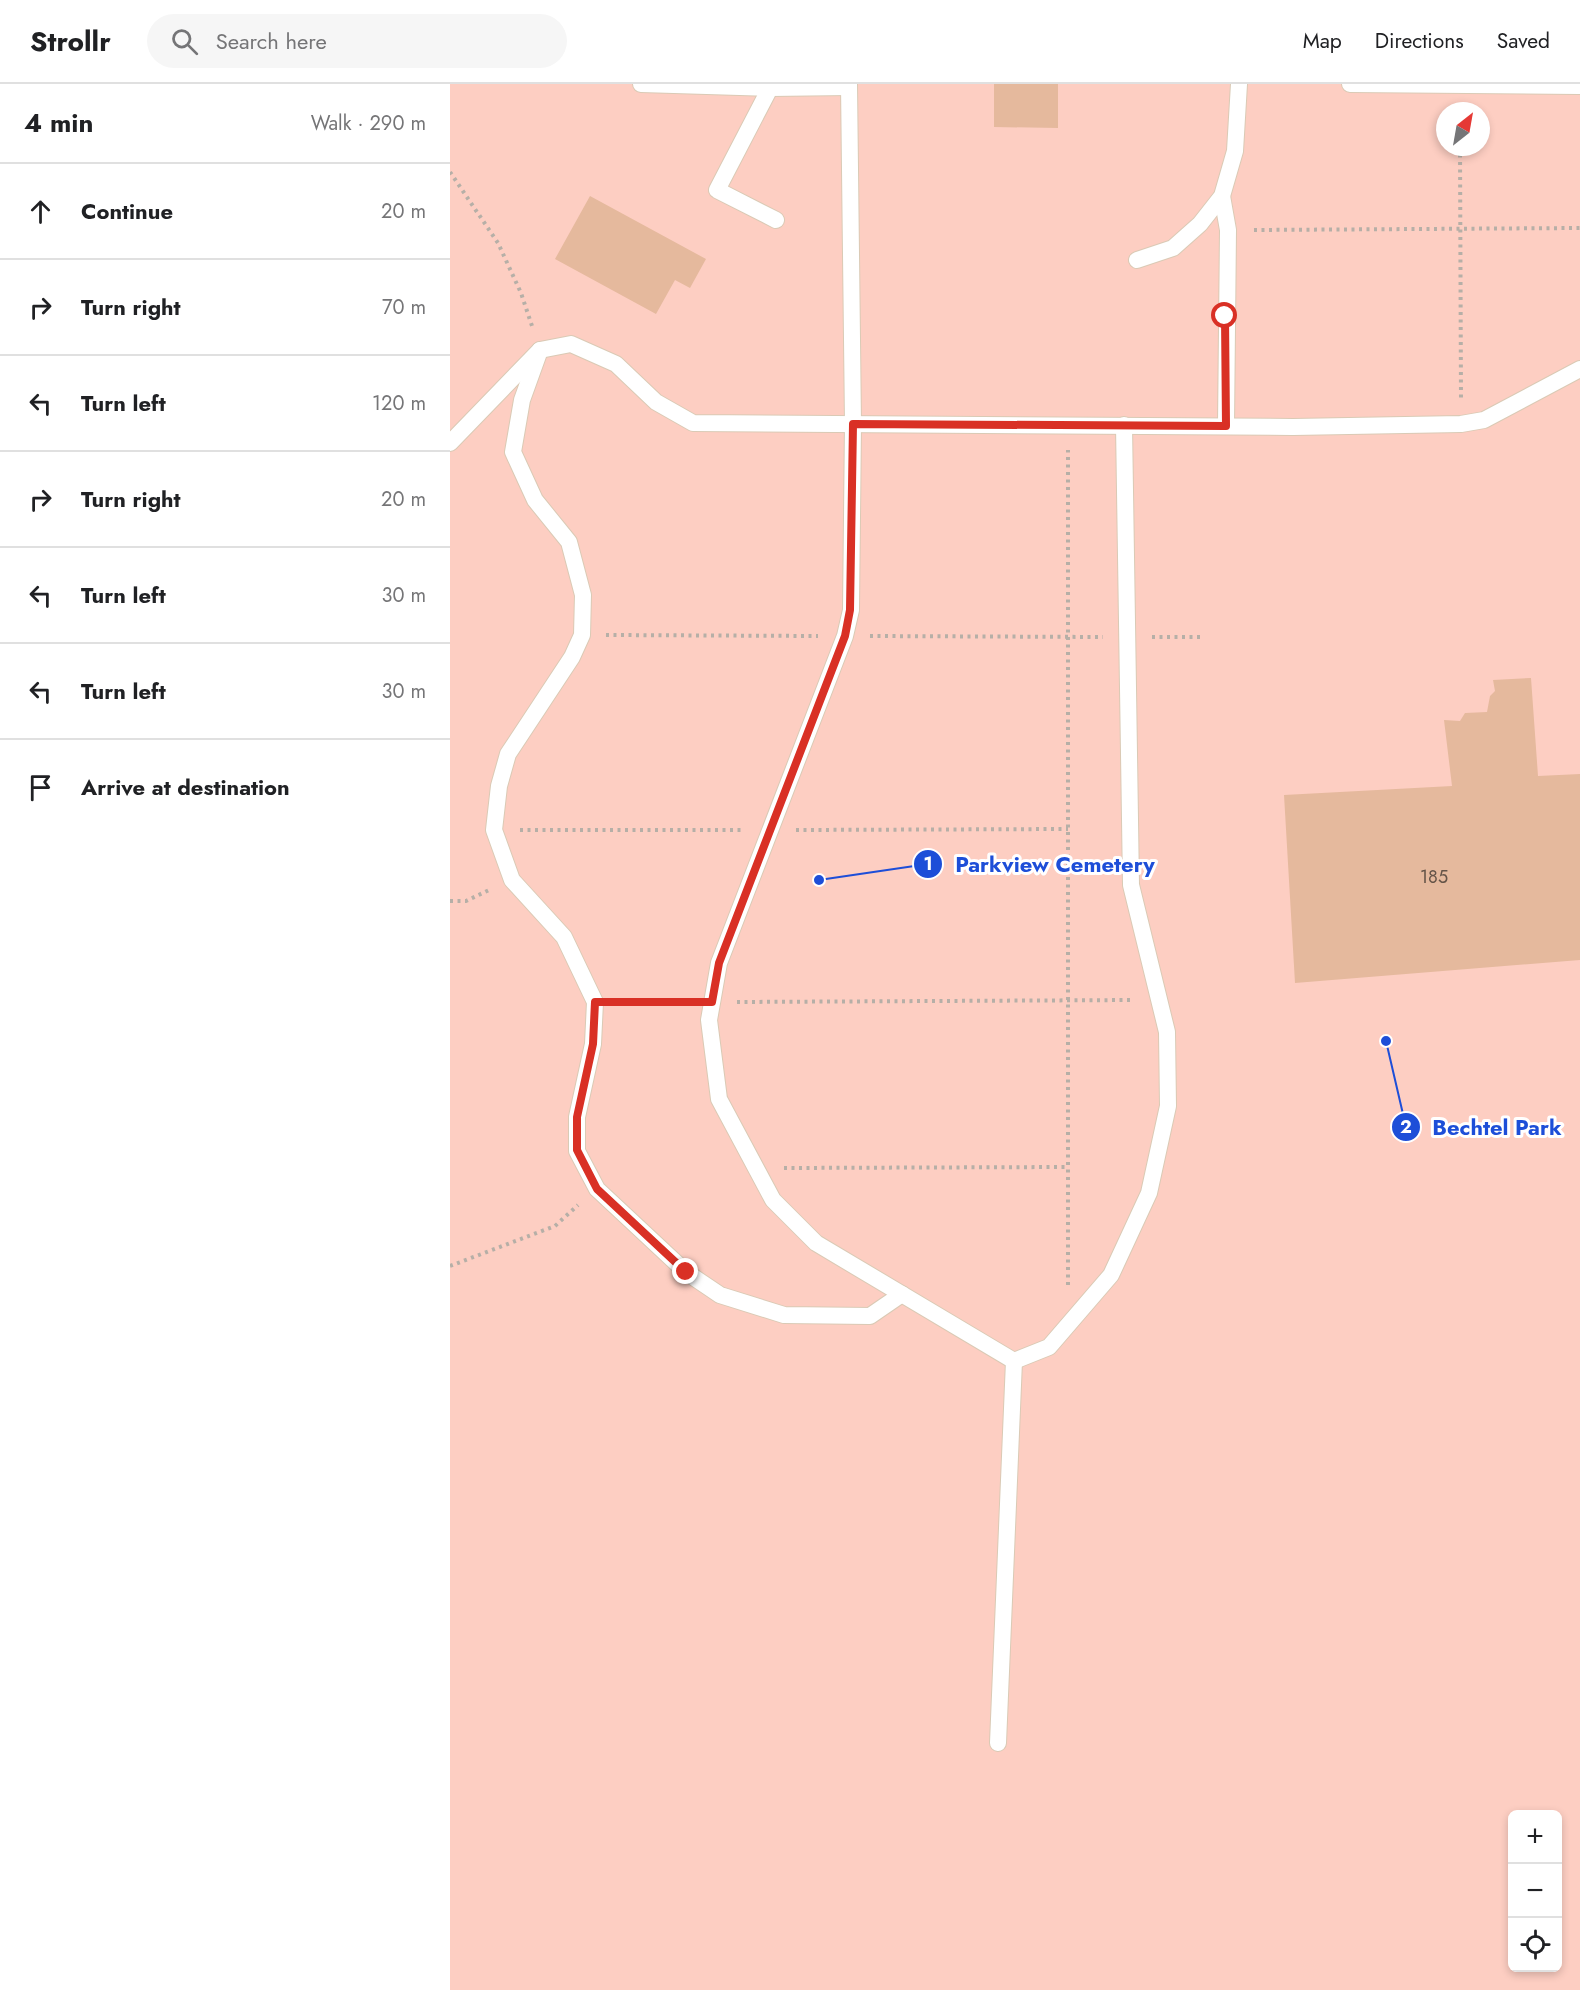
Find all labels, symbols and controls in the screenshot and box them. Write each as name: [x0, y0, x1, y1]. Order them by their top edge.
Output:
search box: [147, 14, 567, 68]
text: Strollr: [30, 21, 111, 62]
icon: search: [168, 25, 201, 58]
text: Search here: [216, 25, 327, 57]
text: Map: [1303, 26, 1342, 56]
text: Directions: [1375, 26, 1464, 56]
text: Saved: [1497, 26, 1550, 56]
north arrow: [1436, 102, 1490, 156]
text: 4 min: [24, 104, 93, 142]
text: Walk · 290 m: [311, 109, 426, 138]
icon: ahead: [24, 195, 57, 228]
text: Continue: [81, 195, 173, 227]
text: 20 m: [381, 197, 426, 226]
icon: right: [24, 291, 57, 324]
text: Turn right: [81, 291, 181, 323]
text: 70 m: [382, 293, 426, 322]
route start: [1211, 302, 1237, 328]
icon: left: [24, 387, 57, 420]
text: Turn left: [81, 387, 166, 419]
text: 120 m: [372, 389, 426, 418]
icon: right: [24, 483, 57, 516]
text: Turn right: [81, 483, 181, 515]
text: 20 m: [381, 485, 426, 514]
icon: left: [24, 579, 57, 612]
text: Turn left: [81, 579, 166, 611]
text: 30 m: [381, 581, 426, 610]
icon: left: [24, 675, 57, 708]
text: Turn left: [81, 675, 166, 707]
text: 30 m: [381, 677, 426, 706]
icon: arrive: [24, 771, 57, 804]
text: Arrive at destination: [81, 771, 290, 803]
callout: Parkview Cemetery: [913, 844, 1167, 884]
text: Parkview Cemetery: [955, 848, 1155, 880]
text: 1: [923, 851, 933, 877]
house number: 185: [1420, 864, 1448, 890]
callout: Bechtel Park: [1391, 1107, 1574, 1147]
text: Bechtel Park: [1432, 1111, 1562, 1143]
text: 2: [1400, 1114, 1412, 1140]
route end: [672, 1258, 698, 1284]
map controls: [1508, 1810, 1562, 1972]
button: +: [1508, 1810, 1562, 1864]
button: −: [1508, 1864, 1562, 1918]
button: locate: [1508, 1918, 1562, 1972]

